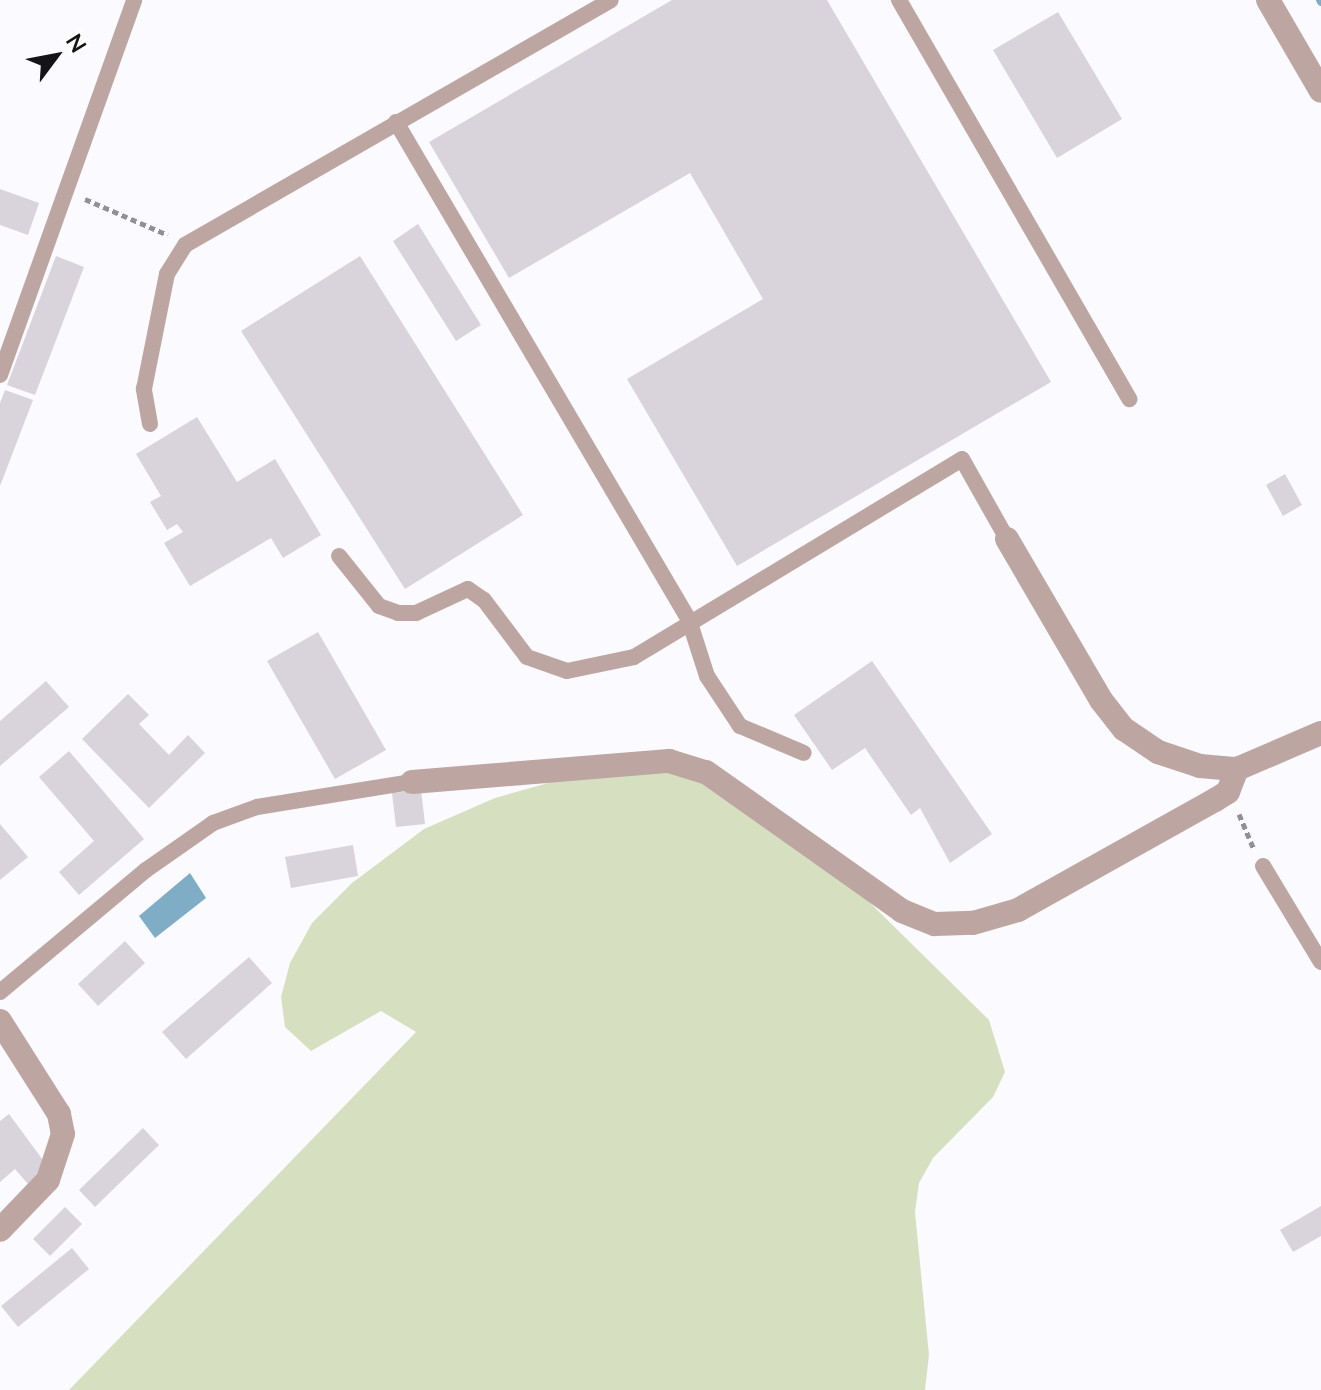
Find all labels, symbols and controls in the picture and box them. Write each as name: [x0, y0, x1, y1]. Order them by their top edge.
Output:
north arrow: [16, 16, 96, 96]
text: N: [61, 29, 93, 57]

